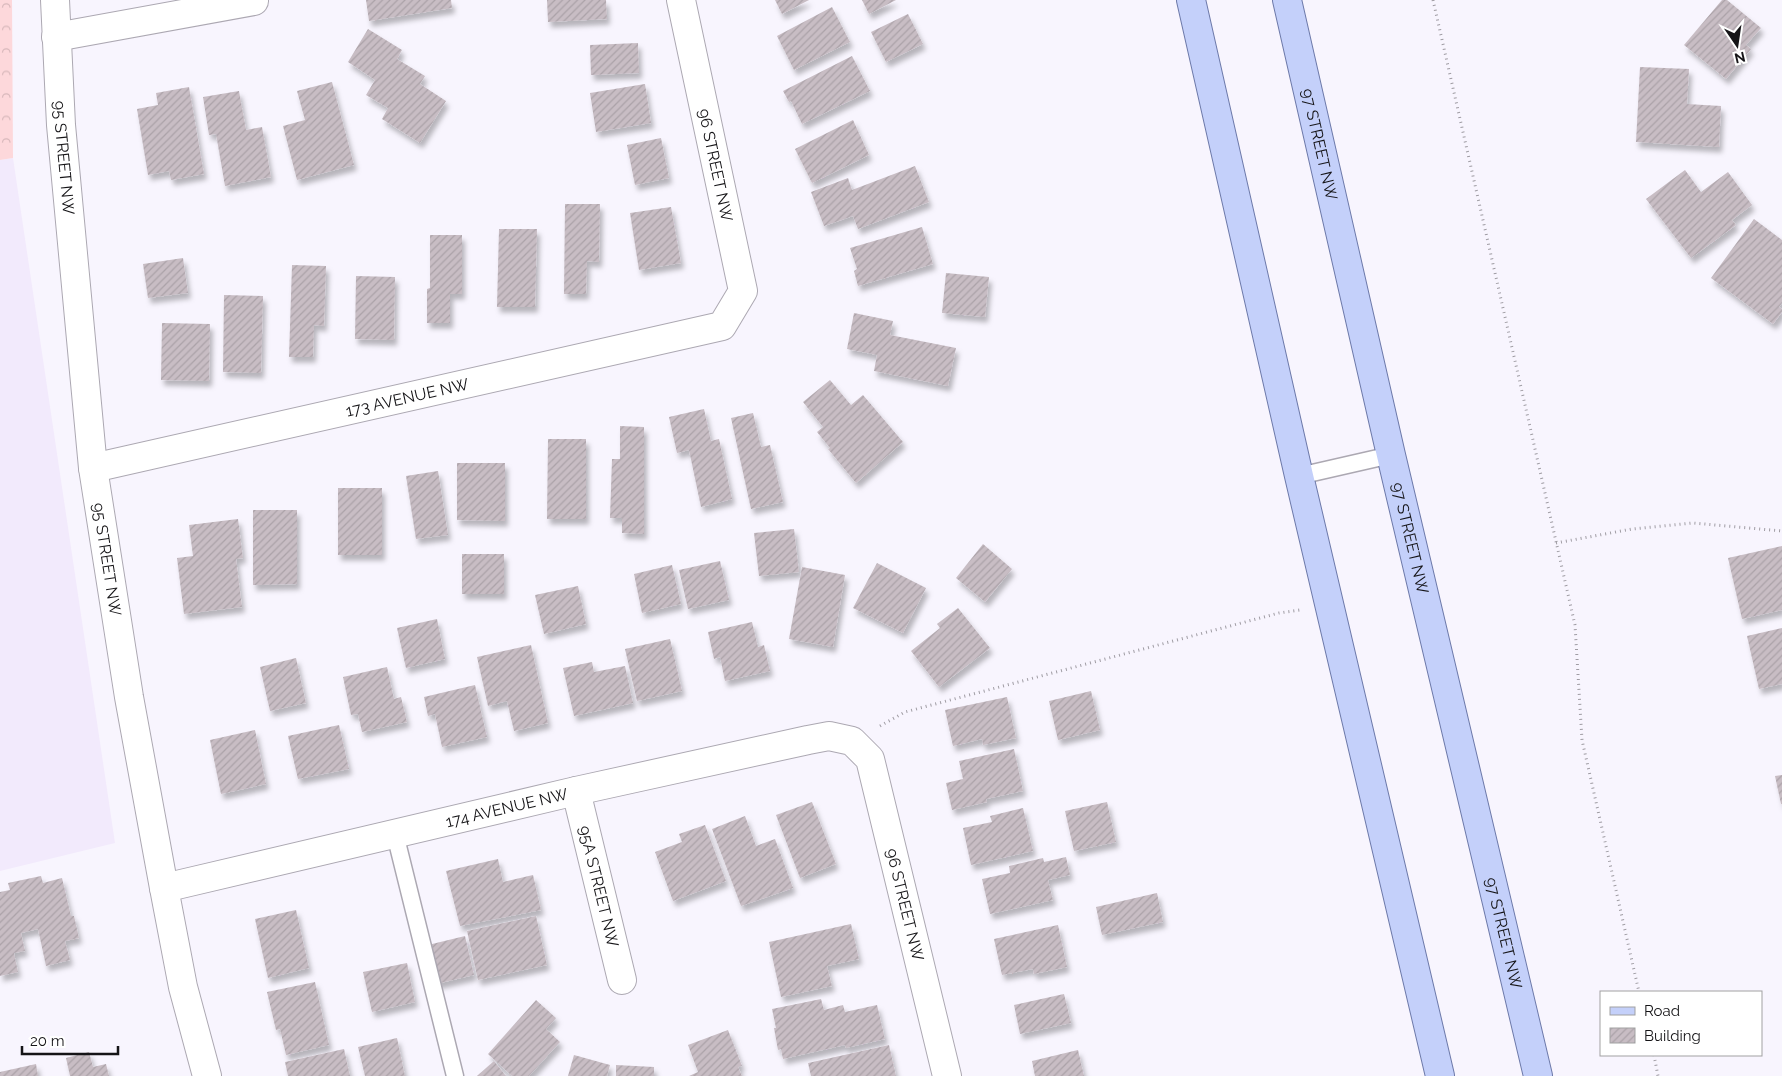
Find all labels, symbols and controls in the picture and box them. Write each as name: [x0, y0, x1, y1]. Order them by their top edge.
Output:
north arrow: [1712, 20, 1762, 70]
text: N: [1733, 49, 1747, 67]
street label: 97 STREET NW: [1298, 87, 1341, 202]
street label: 95 STREET NW: [50, 100, 78, 216]
street label: 96 STREET NW: [694, 107, 737, 224]
street label: 173 AVENUE NW: [344, 374, 471, 421]
street label: 97 STREET NW: [1388, 481, 1433, 596]
street label: 95 STREET NW: [89, 501, 125, 617]
street label: 174 AVENUE NW: [444, 784, 570, 831]
street label: 95A STREET NW: [575, 824, 623, 949]
street label: 96 STREET NW: [882, 847, 928, 963]
street label: 97 STREET NW: [1481, 876, 1526, 991]
legend: [1600, 991, 1762, 1056]
text: Road: [1644, 1002, 1680, 1020]
scale bar: [22, 1024, 119, 1056]
text: Building: [1644, 1027, 1701, 1045]
text: 20 m: [30, 1032, 65, 1050]

